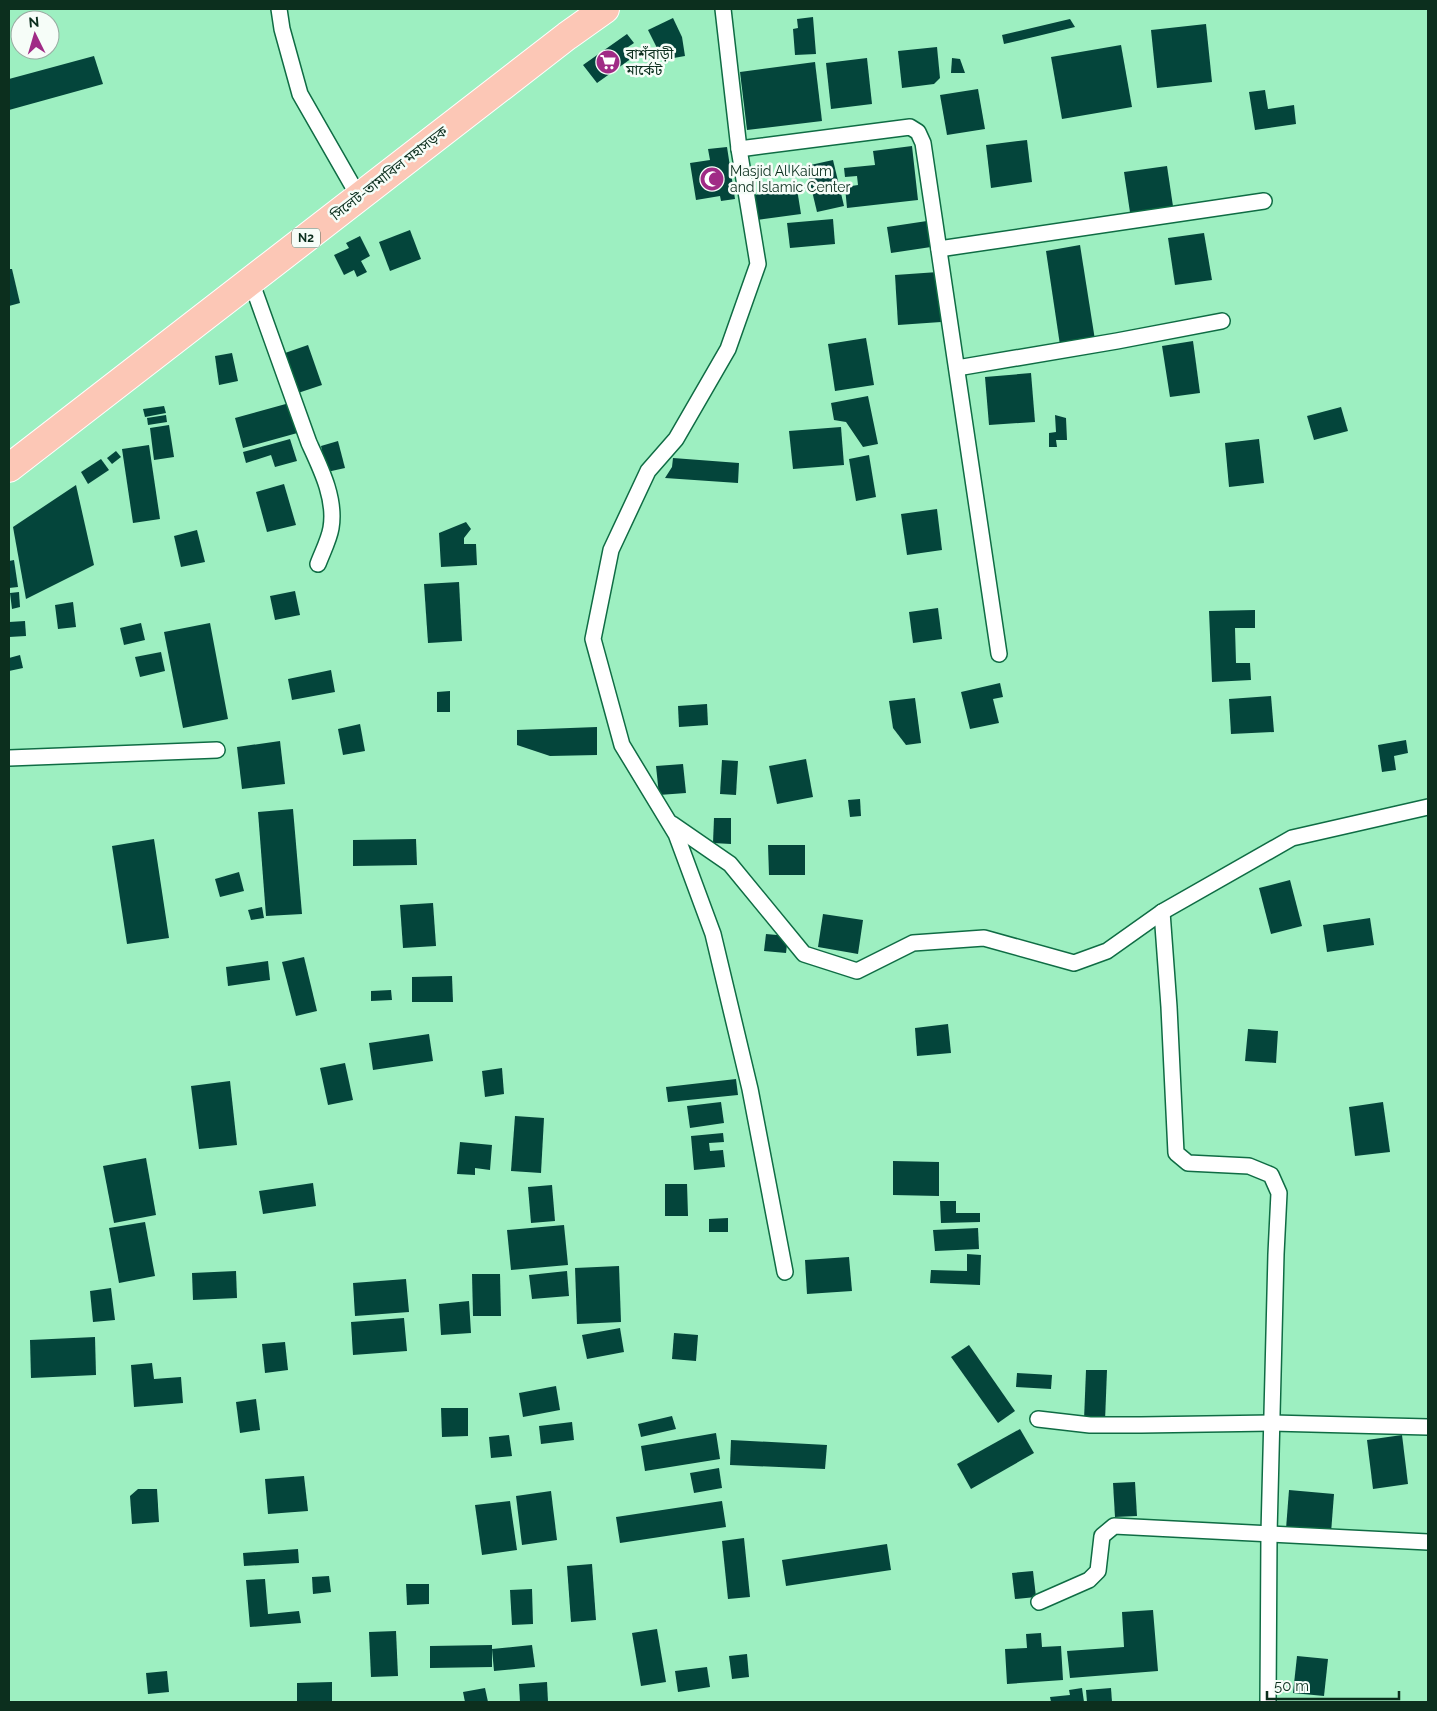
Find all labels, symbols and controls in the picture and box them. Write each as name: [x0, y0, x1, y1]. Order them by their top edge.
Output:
north arrow: [10, 10, 60, 60]
text: N: [28, 14, 40, 30]
place label: বাশঁবাড়ী মার্কেট: [625, 45, 674, 78]
supermarket icon: বাশঁবাড়ী মার্কেট: [595, 49, 621, 75]
street label: সিলেট-তামাবিল মহাসড়ক: [327, 122, 451, 224]
place label: Masjid Al Kaium and Islamic Center: [730, 163, 851, 195]
mosque icon: Masjid Al Kaium and Islamic Center: [699, 166, 725, 192]
road number: N2: [292, 228, 320, 248]
scale bar: [1267, 1668, 1400, 1700]
text: 50 m: [1274, 1677, 1309, 1695]

